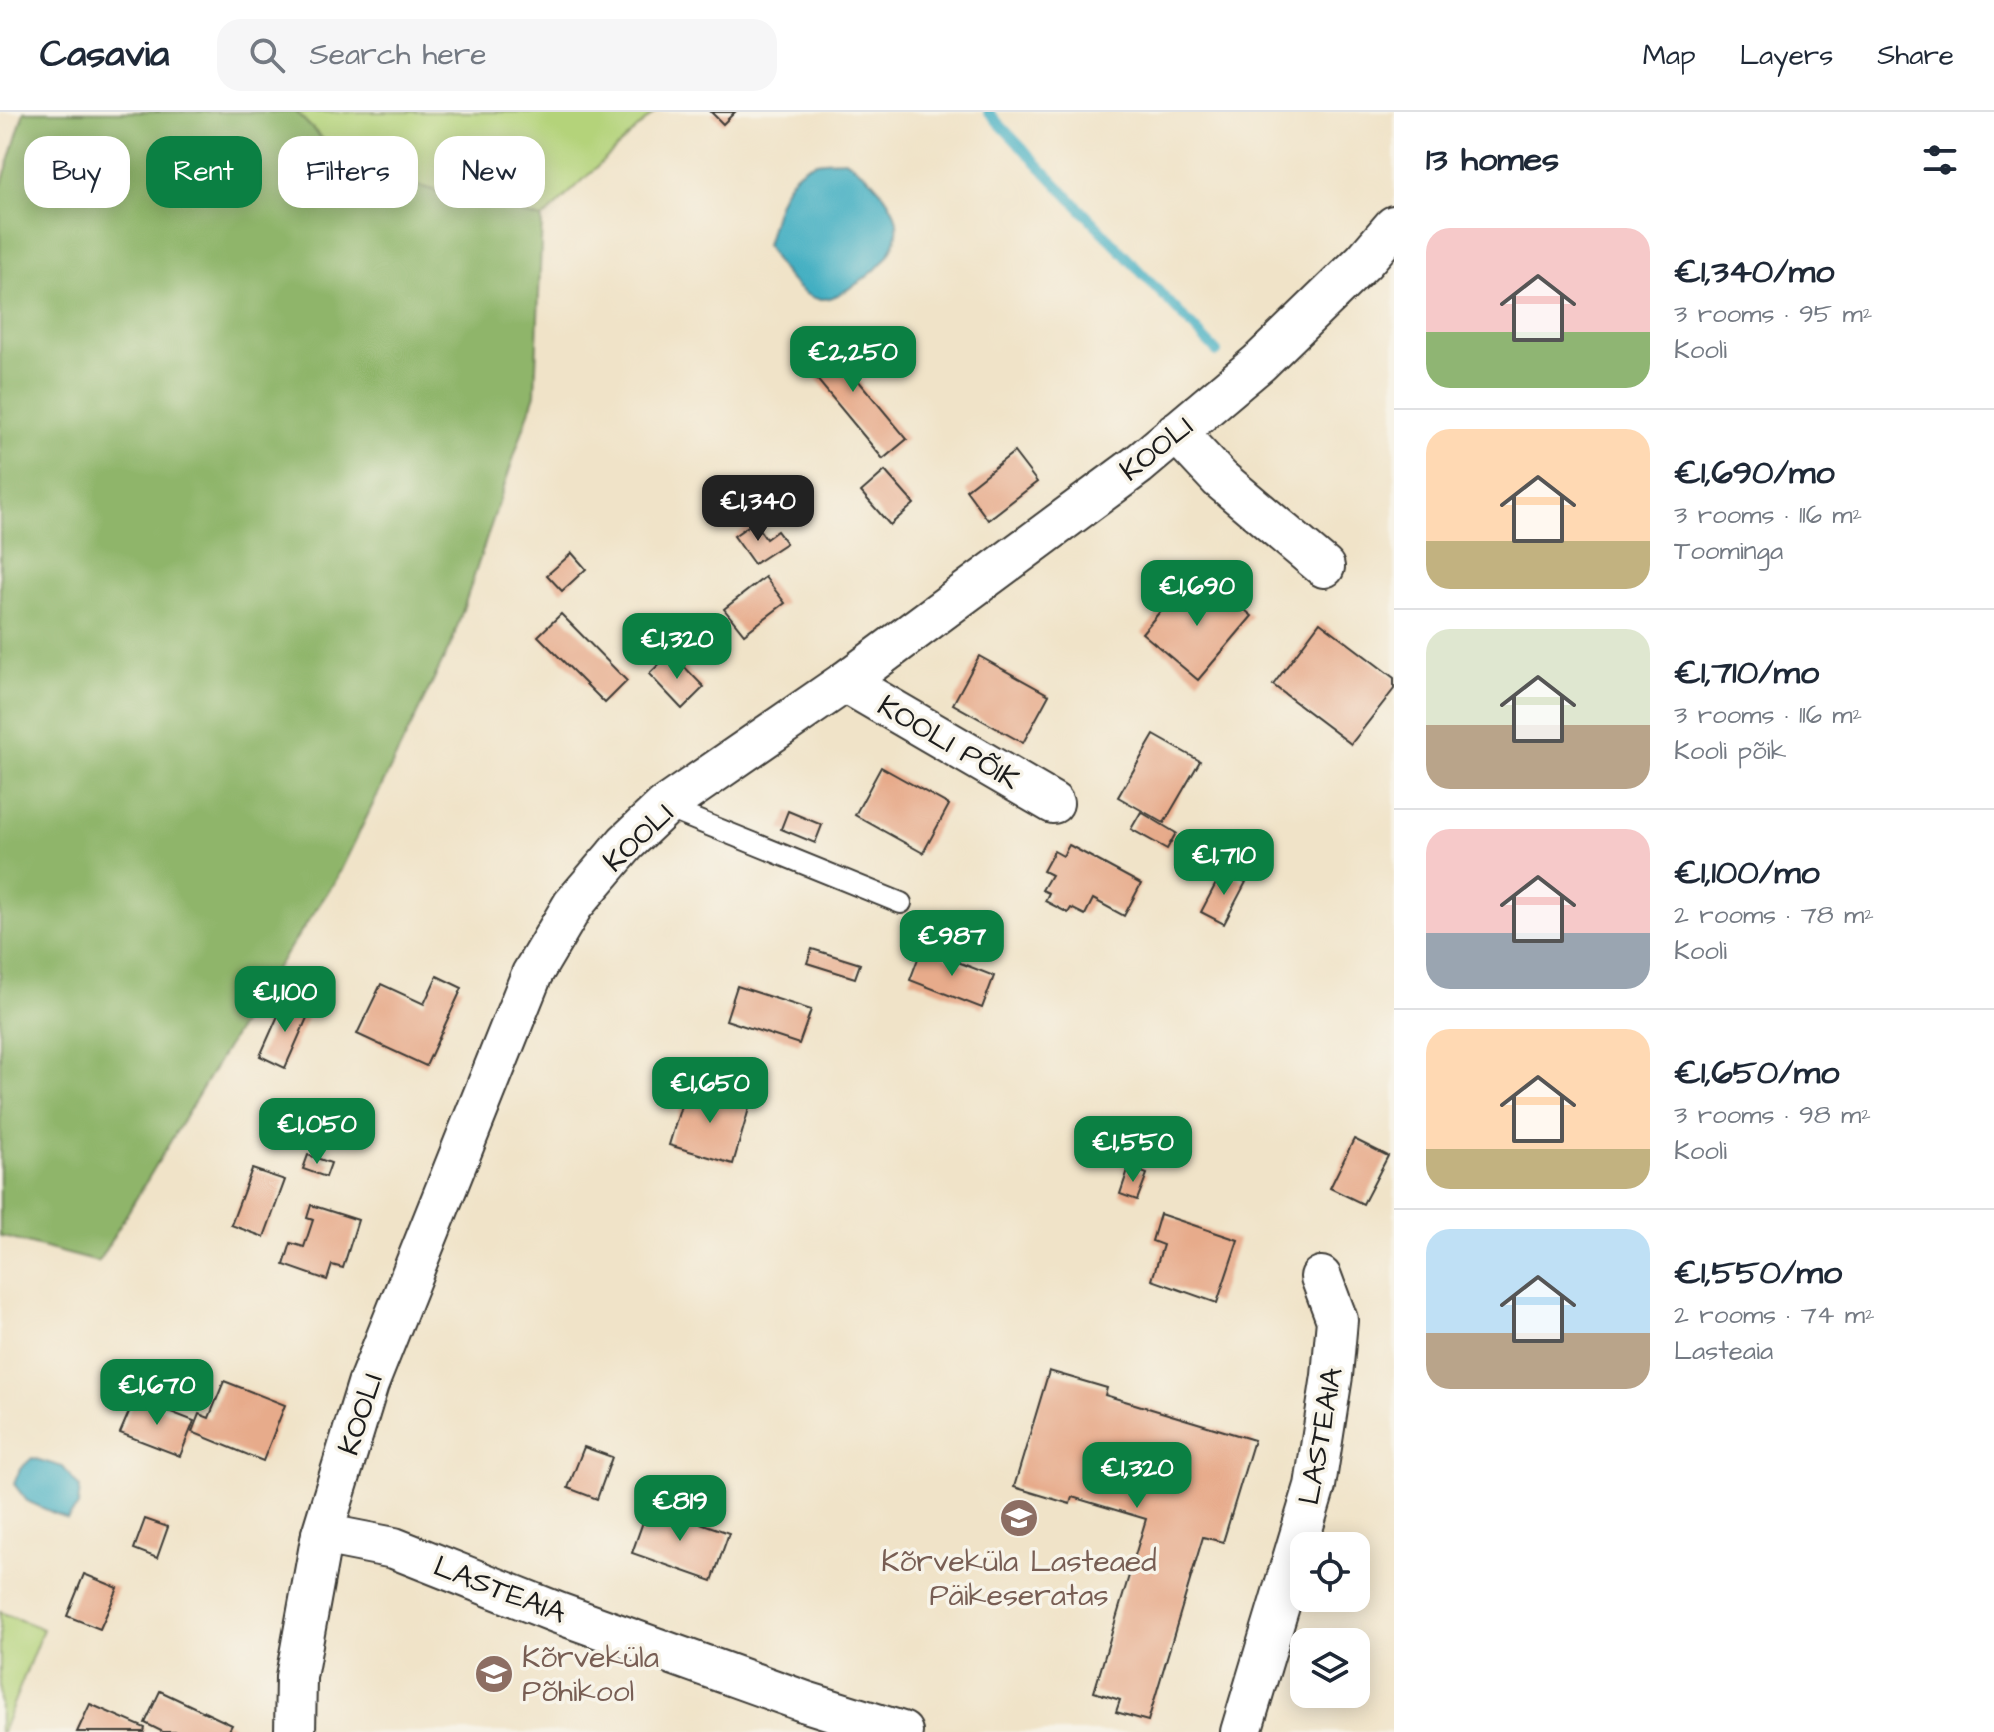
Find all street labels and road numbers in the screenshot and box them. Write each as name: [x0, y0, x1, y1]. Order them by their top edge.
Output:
street label: KOOLI: [1111, 406, 1202, 491]
street label: KOOLI PÕIK: [870, 685, 1027, 800]
street label: KOOLI: [594, 794, 683, 882]
street label: LASTEAIA: [1288, 1364, 1354, 1508]
street label: KOOLI: [328, 1368, 394, 1461]
street label: LASTEAIA: [427, 1545, 572, 1634]

